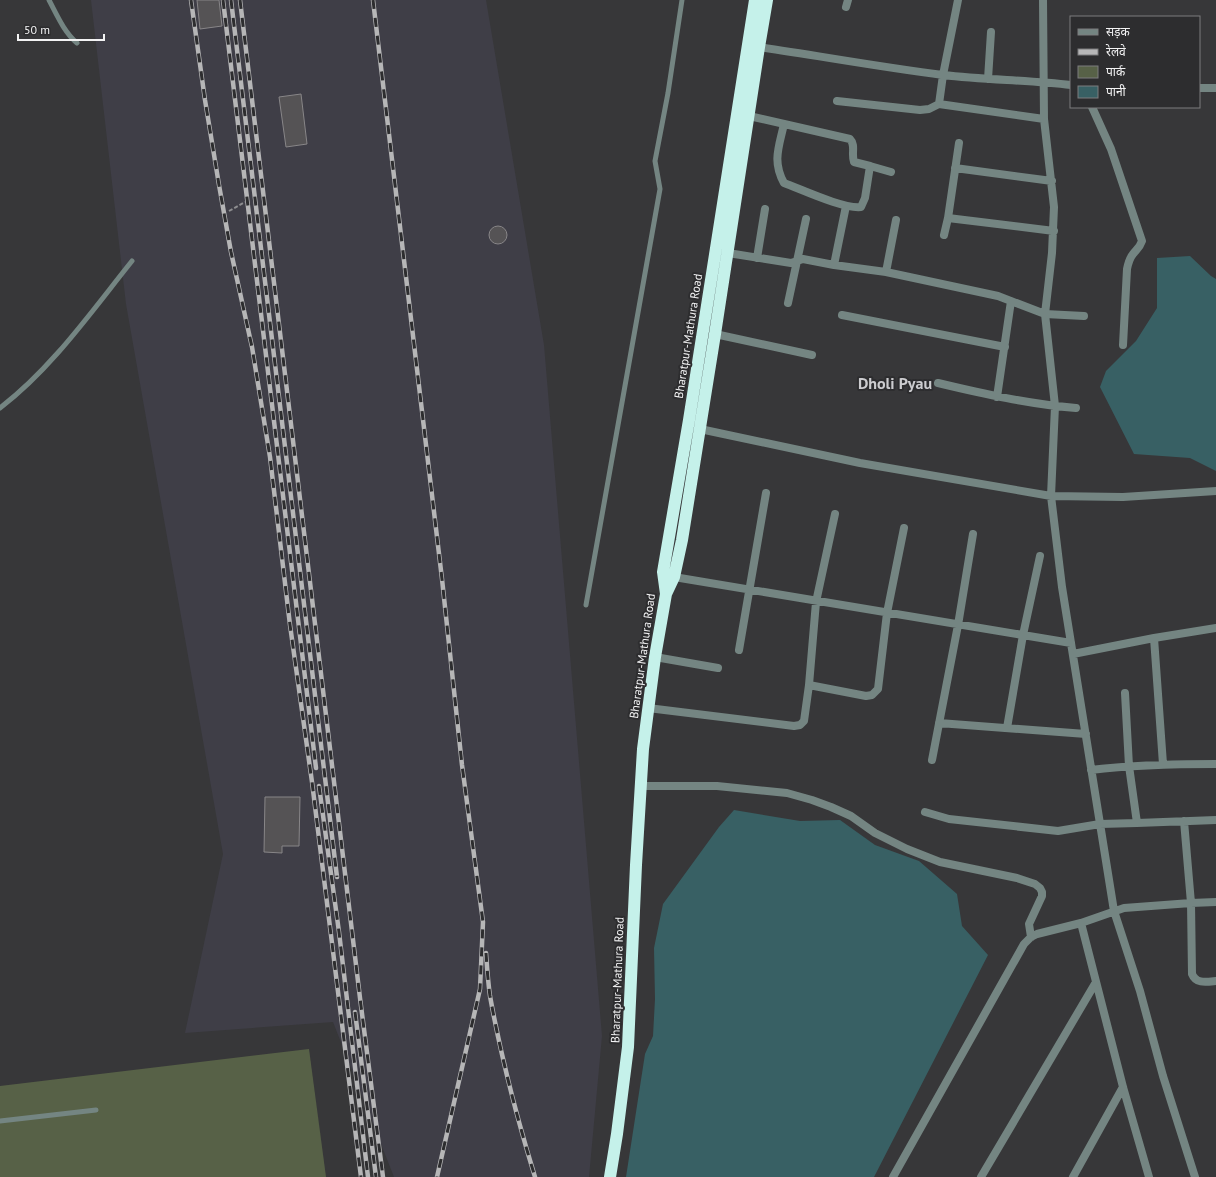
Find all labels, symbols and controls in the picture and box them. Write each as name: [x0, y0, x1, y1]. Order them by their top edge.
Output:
scale bar: [18, 16, 104, 42]
legend: [1070, 16, 1200, 108]
text: 50 m: [24, 22, 50, 37]
text: सड़क: [1106, 24, 1131, 39]
text: रेलवे: [1106, 44, 1126, 59]
text: पार्क: [1106, 64, 1126, 79]
text: पानी: [1106, 84, 1127, 99]
street label: Bharatpur-Mathura Road: [671, 273, 705, 399]
district label: Dholi Pyau: [858, 373, 932, 393]
street label: Bharatpur-Mathura Road: [626, 592, 658, 720]
street label: Bharatpur-Mathura Road: [607, 917, 627, 1043]

